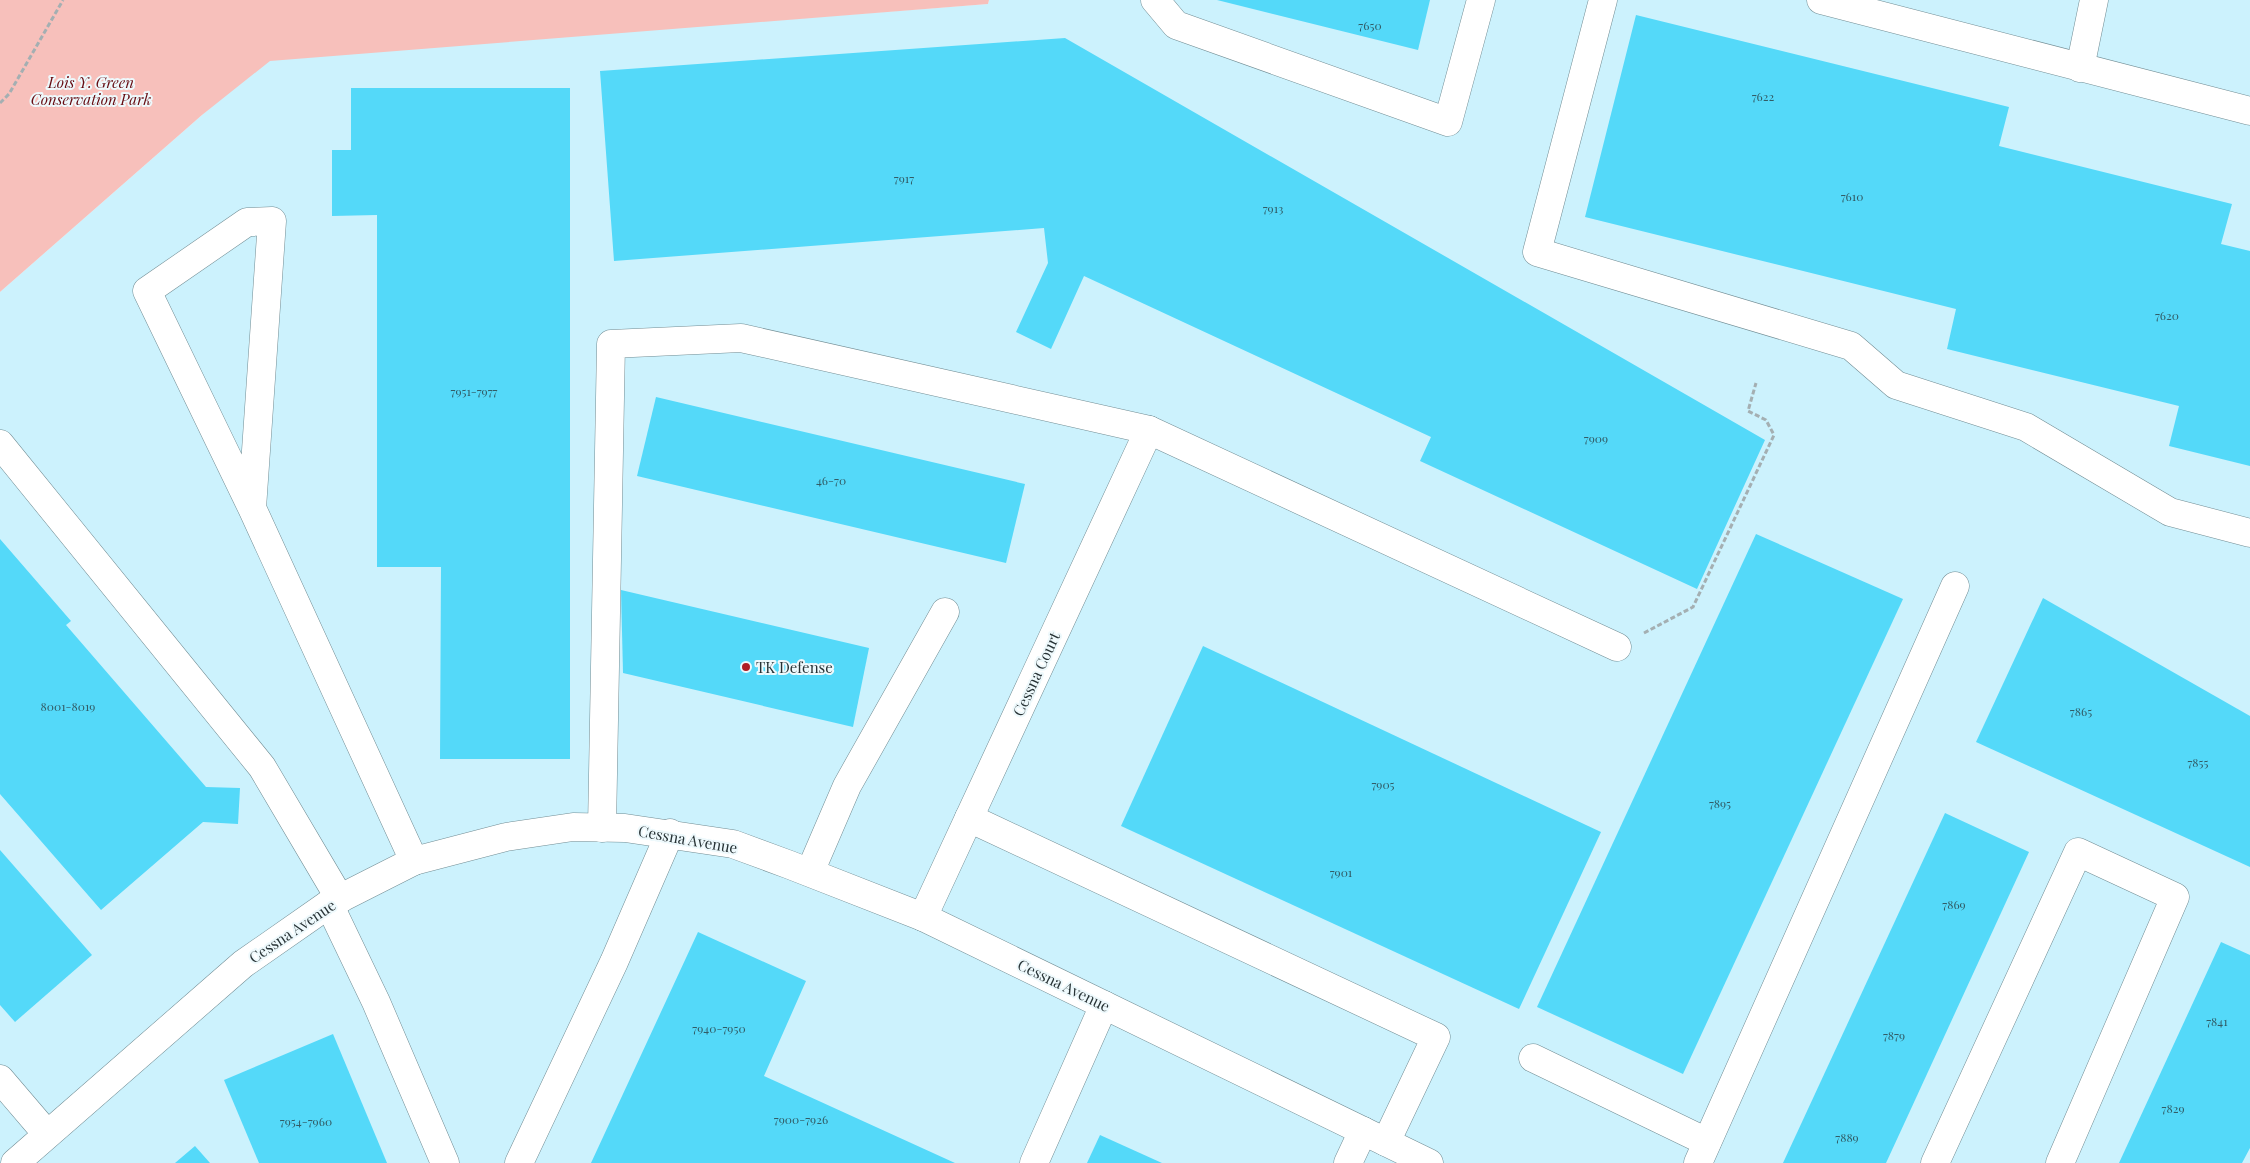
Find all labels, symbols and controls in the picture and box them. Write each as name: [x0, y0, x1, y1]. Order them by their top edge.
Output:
house number: 7650: [1358, 17, 1382, 33]
park label: Lois Y. Green Conservation Park: [31, 72, 152, 109]
house number: 7622: [1752, 88, 1775, 104]
house number: 7917: [894, 170, 914, 186]
house number: 7610: [1841, 188, 1863, 204]
house number: 7913: [1263, 200, 1283, 216]
house number: 7620: [2155, 307, 2179, 323]
house number: 7951-7977: [451, 383, 498, 399]
house number: 7909: [1584, 430, 1608, 446]
house number: 46-70: [816, 472, 846, 488]
street label: Cessna Court: [1008, 628, 1064, 719]
place label: TK Defense: [756, 657, 833, 677]
marker: TK Defense: [740, 661, 752, 673]
house number: 8001-8019: [41, 698, 95, 714]
house number: 7865: [2070, 703, 2092, 719]
house number: 7855: [2187, 754, 2209, 770]
house number: 7905: [1371, 776, 1395, 792]
house number: 7895: [1709, 795, 1731, 811]
street label: Cessna Avenue: [637, 820, 739, 858]
house number: 7901: [1330, 864, 1353, 880]
street label: Cessna Avenue: [245, 895, 339, 967]
house number: 7869: [1942, 896, 1966, 912]
street label: Cessna Avenue: [1015, 954, 1113, 1016]
house number: 7841: [2206, 1013, 2228, 1029]
house number: 7940-7950: [692, 1020, 746, 1036]
house number: 7879: [1883, 1027, 1905, 1043]
house number: 7829: [2162, 1100, 2184, 1116]
house number: 7900-7926: [774, 1111, 828, 1127]
house number: 7954-7960: [280, 1113, 332, 1129]
house number: 7889: [1835, 1129, 1859, 1145]

